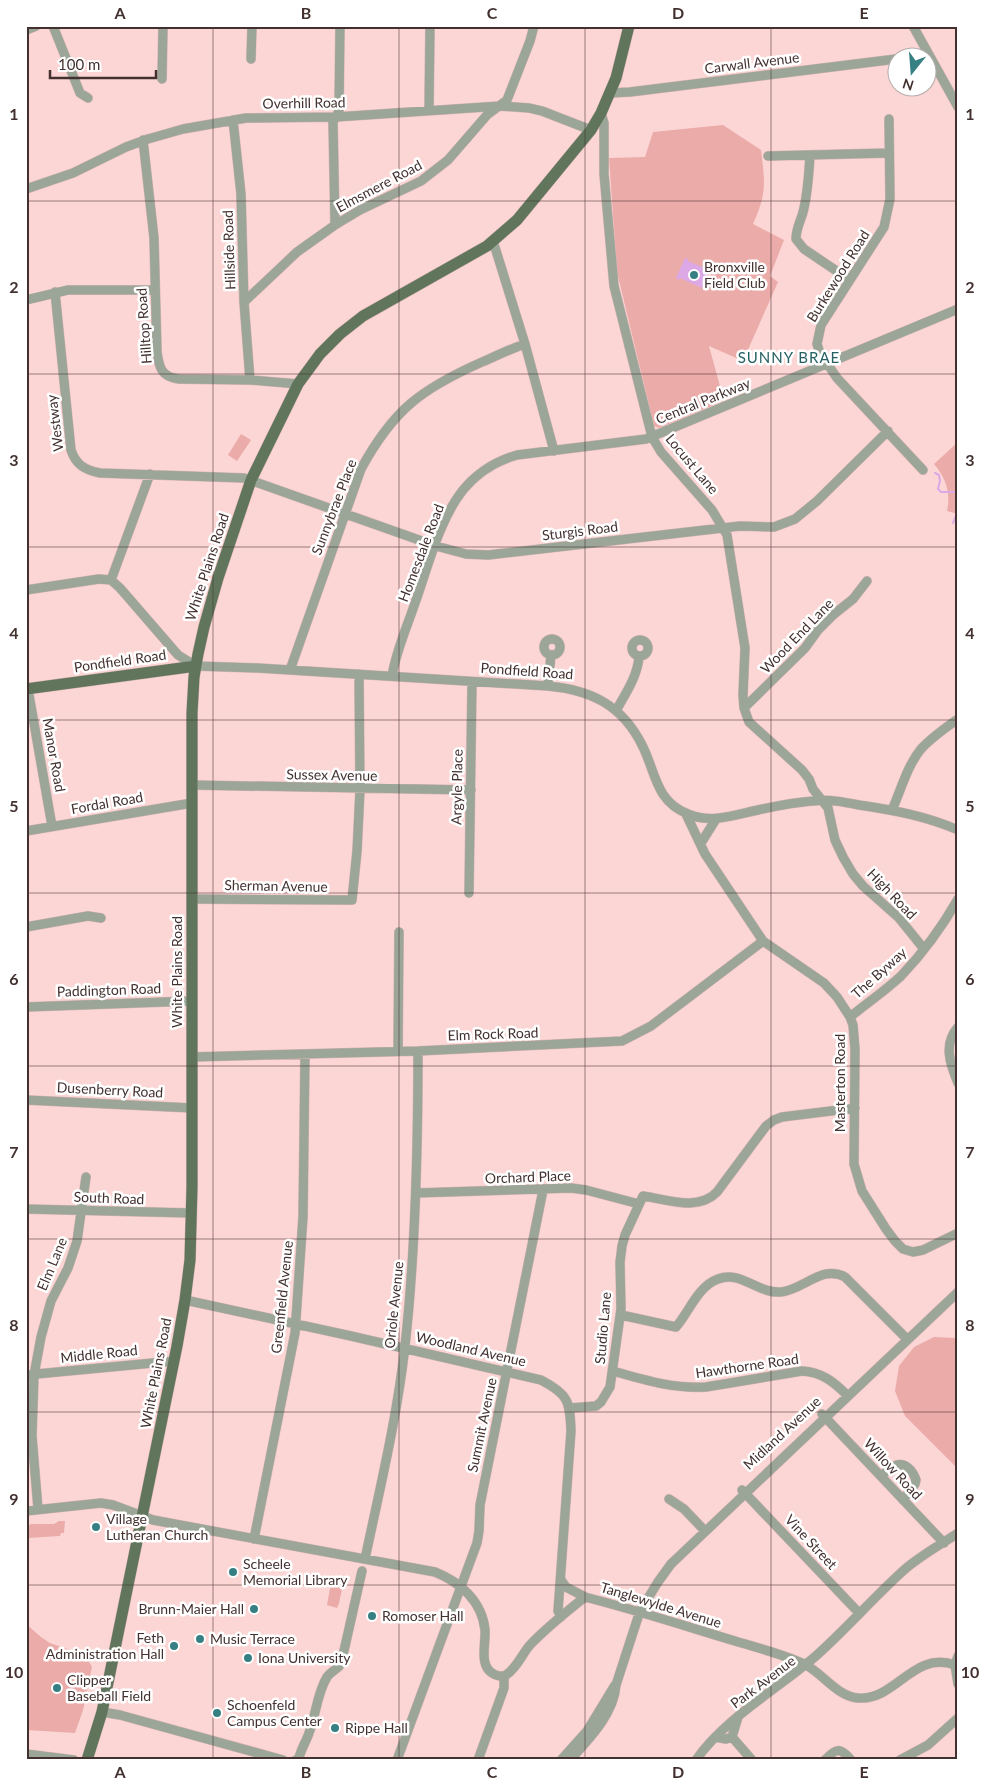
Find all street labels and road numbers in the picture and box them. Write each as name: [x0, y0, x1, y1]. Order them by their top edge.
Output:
street label: Carwall Avenue: [704, 48, 800, 77]
street label: Overhill Road: [262, 93, 346, 112]
street label: Elmsmere Road: [333, 156, 425, 215]
street label: Hillside Road: [219, 210, 238, 290]
street label: Burkewood Road: [803, 227, 873, 325]
street label: Hilltop Road: [132, 288, 155, 365]
street label: Central Parkway: [653, 374, 753, 427]
street label: Westway: [42, 393, 66, 452]
street label: Locust Lane: [662, 430, 722, 497]
street label: Sunnybrae Place: [307, 457, 360, 557]
street label: Homesdale Road: [394, 501, 447, 604]
street label: White Plains Road: [181, 511, 232, 623]
street label: Sturgis Road: [541, 517, 619, 544]
street label: Wood End Lane: [757, 595, 837, 677]
street label: Pondfield Road: [73, 646, 167, 675]
street label: Pondfield Road: [480, 659, 574, 682]
street label: Manor Road: [40, 717, 69, 793]
street label: Argyle Place: [447, 749, 466, 825]
street label: Sussex Avenue: [286, 765, 378, 784]
street label: Fordal Road: [70, 788, 144, 817]
street label: High Road: [864, 865, 921, 922]
street label: Sherman Avenue: [224, 876, 328, 895]
street label: White Plains Road: [168, 916, 185, 1028]
street label: The Byway: [848, 943, 910, 1002]
street label: Paddington Road: [56, 979, 162, 1000]
street label: Elm Rock Road: [447, 1023, 539, 1044]
street label: Masterton Road: [831, 1034, 848, 1132]
street label: Dusenberry Road: [56, 1078, 164, 1101]
street label: Orchard Place: [485, 1167, 571, 1186]
street label: South Road: [73, 1188, 145, 1207]
street label: Elm Lane: [33, 1235, 70, 1293]
street label: Greenfield Avenue: [267, 1240, 296, 1354]
street label: Oriole Avenue: [380, 1260, 407, 1349]
street label: Studio Lane: [591, 1291, 614, 1365]
street label: White Plains Road: [136, 1316, 175, 1430]
street label: Woodland Avenue: [414, 1328, 528, 1369]
street label: Middle Road: [60, 1341, 138, 1366]
street label: Hawthorne Road: [694, 1350, 800, 1381]
street label: Summit Avenue: [463, 1376, 500, 1474]
street label: Midland Avenue: [739, 1392, 824, 1473]
street label: Willow Road: [861, 1434, 926, 1503]
street label: Vine Street: [782, 1511, 841, 1573]
street label: Tanglewylde Avenue: [599, 1578, 724, 1631]
street label: Park Avenue: [727, 1652, 798, 1712]

